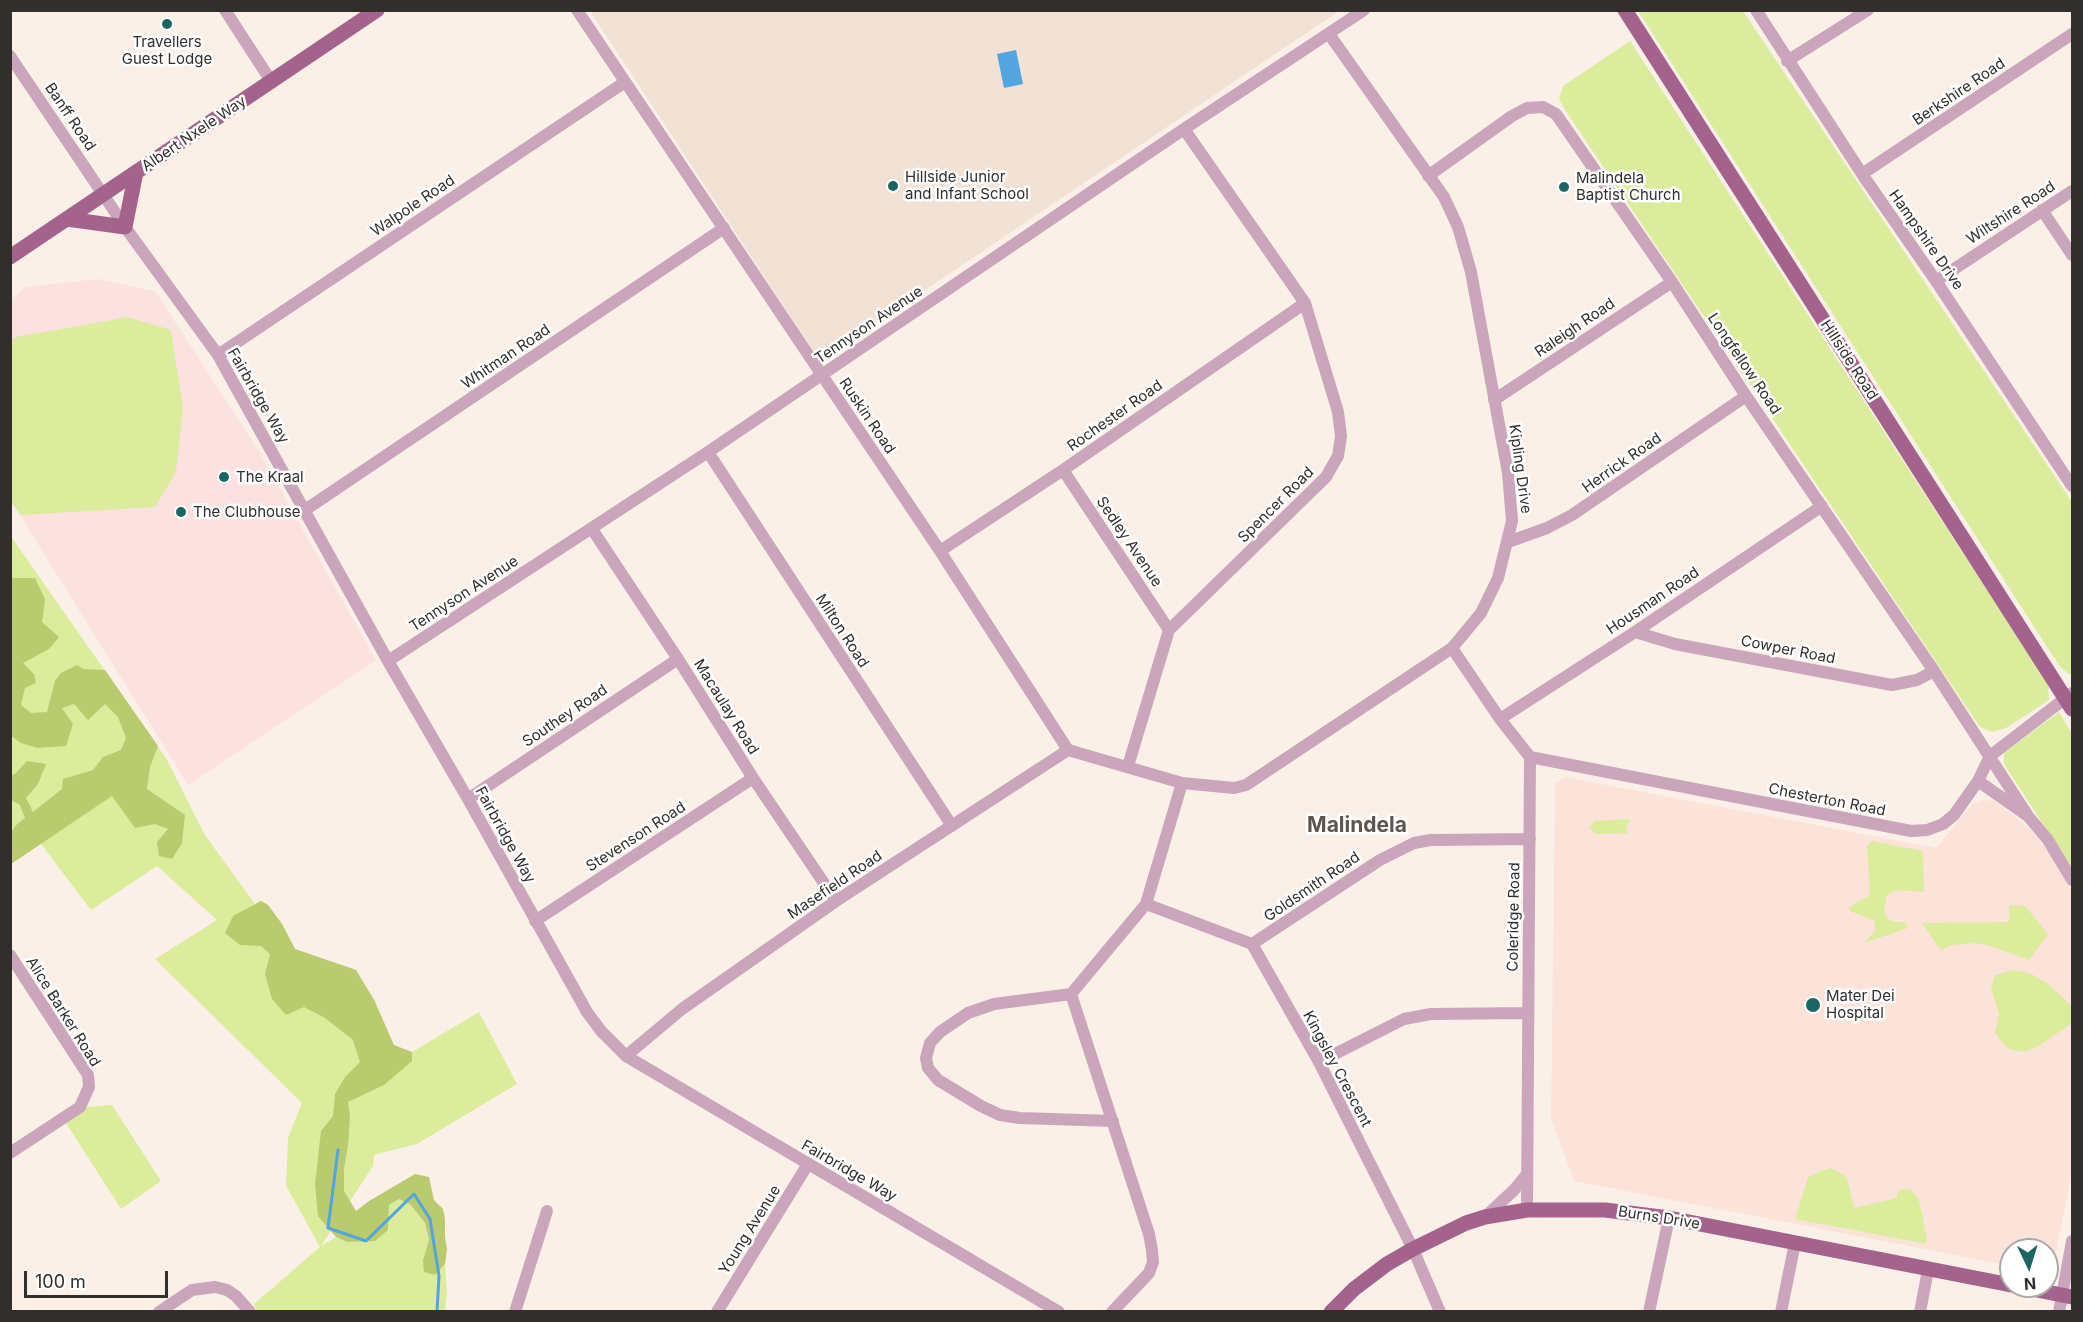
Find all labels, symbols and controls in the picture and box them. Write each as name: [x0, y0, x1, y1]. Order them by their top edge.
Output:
marker: Travellers Guest Lodge: [160, 17, 174, 31]
place label: Travellers Guest Lodge: [122, 33, 212, 68]
street label: Berkshire Road: [1909, 54, 2009, 130]
street label: Banff Road: [41, 80, 99, 154]
street label: Albert Nxele Way: [138, 92, 250, 176]
place label: Hillside Junior and Infant School: [905, 168, 1029, 203]
place label: Malindela Baptist Church: [1576, 169, 1681, 204]
street label: Walpole Road: [368, 171, 458, 241]
street label: Wiltshire Road: [1963, 178, 2059, 248]
marker: Hillside Junior and Infant School: [886, 179, 900, 193]
marker: Malindela Baptist Church: [1557, 180, 1571, 194]
street label: Hampshire Drive: [1885, 187, 1967, 293]
street label: Tennyson Avenue: [812, 282, 926, 368]
street label: Raleigh Road: [1532, 295, 1618, 361]
street label: Longfellow Road: [1704, 310, 1784, 418]
street label: Hillside Road: [1816, 317, 1882, 403]
street label: Whitman Road: [458, 321, 554, 393]
street label: Fairbridge Way: [223, 345, 293, 447]
street label: Ruskin Road: [835, 375, 899, 457]
street label: Rochester Road: [1064, 376, 1166, 456]
street label: Kipling Drive: [1505, 423, 1535, 515]
street label: Herrick Road: [1579, 429, 1665, 497]
street label: Spencer Road: [1234, 463, 1318, 547]
place label: The Kraal: [236, 468, 304, 486]
marker: The Kraal: [217, 470, 231, 484]
street label: Sedley Avenue: [1092, 493, 1166, 591]
place label: The Clubhouse: [193, 503, 301, 521]
marker: The Clubhouse: [174, 505, 188, 519]
street label: Tennyson Avenue: [406, 552, 522, 636]
street label: Housman Road: [1603, 563, 1703, 639]
street label: Milton Road: [812, 591, 872, 671]
street label: Cowper Road: [1739, 632, 1837, 668]
street label: Macaulay Road: [690, 656, 762, 758]
street label: Southey Road: [519, 681, 611, 751]
street label: Chesterton Road: [1767, 780, 1887, 820]
street label: Fairbridge Way: [471, 784, 539, 886]
street label: Stevenson Road: [583, 798, 689, 876]
district label: Malindela: [1307, 813, 1407, 839]
street label: Masefield Road: [784, 847, 886, 923]
street label: Goldsmith Road: [1261, 848, 1363, 926]
street label: Coleridge Road: [1504, 862, 1524, 972]
street label: Alice Barker Road: [22, 954, 104, 1070]
place label: Mater Dei Hospital: [1826, 987, 1895, 1022]
marker: Mater Dei Hospital: [1804, 996, 1822, 1014]
street label: Kingsley Crescent: [1299, 1008, 1375, 1130]
street label: Fairbridge Way: [798, 1136, 900, 1206]
street label: Young Avenue: [715, 1182, 785, 1278]
street label: Burns Drive: [1617, 1203, 1701, 1233]
north arrow: [1999, 1238, 2059, 1298]
scale bar: [27, 1259, 171, 1297]
text: 100 m: [35, 1271, 86, 1292]
text: N: [2023, 1274, 2037, 1294]

